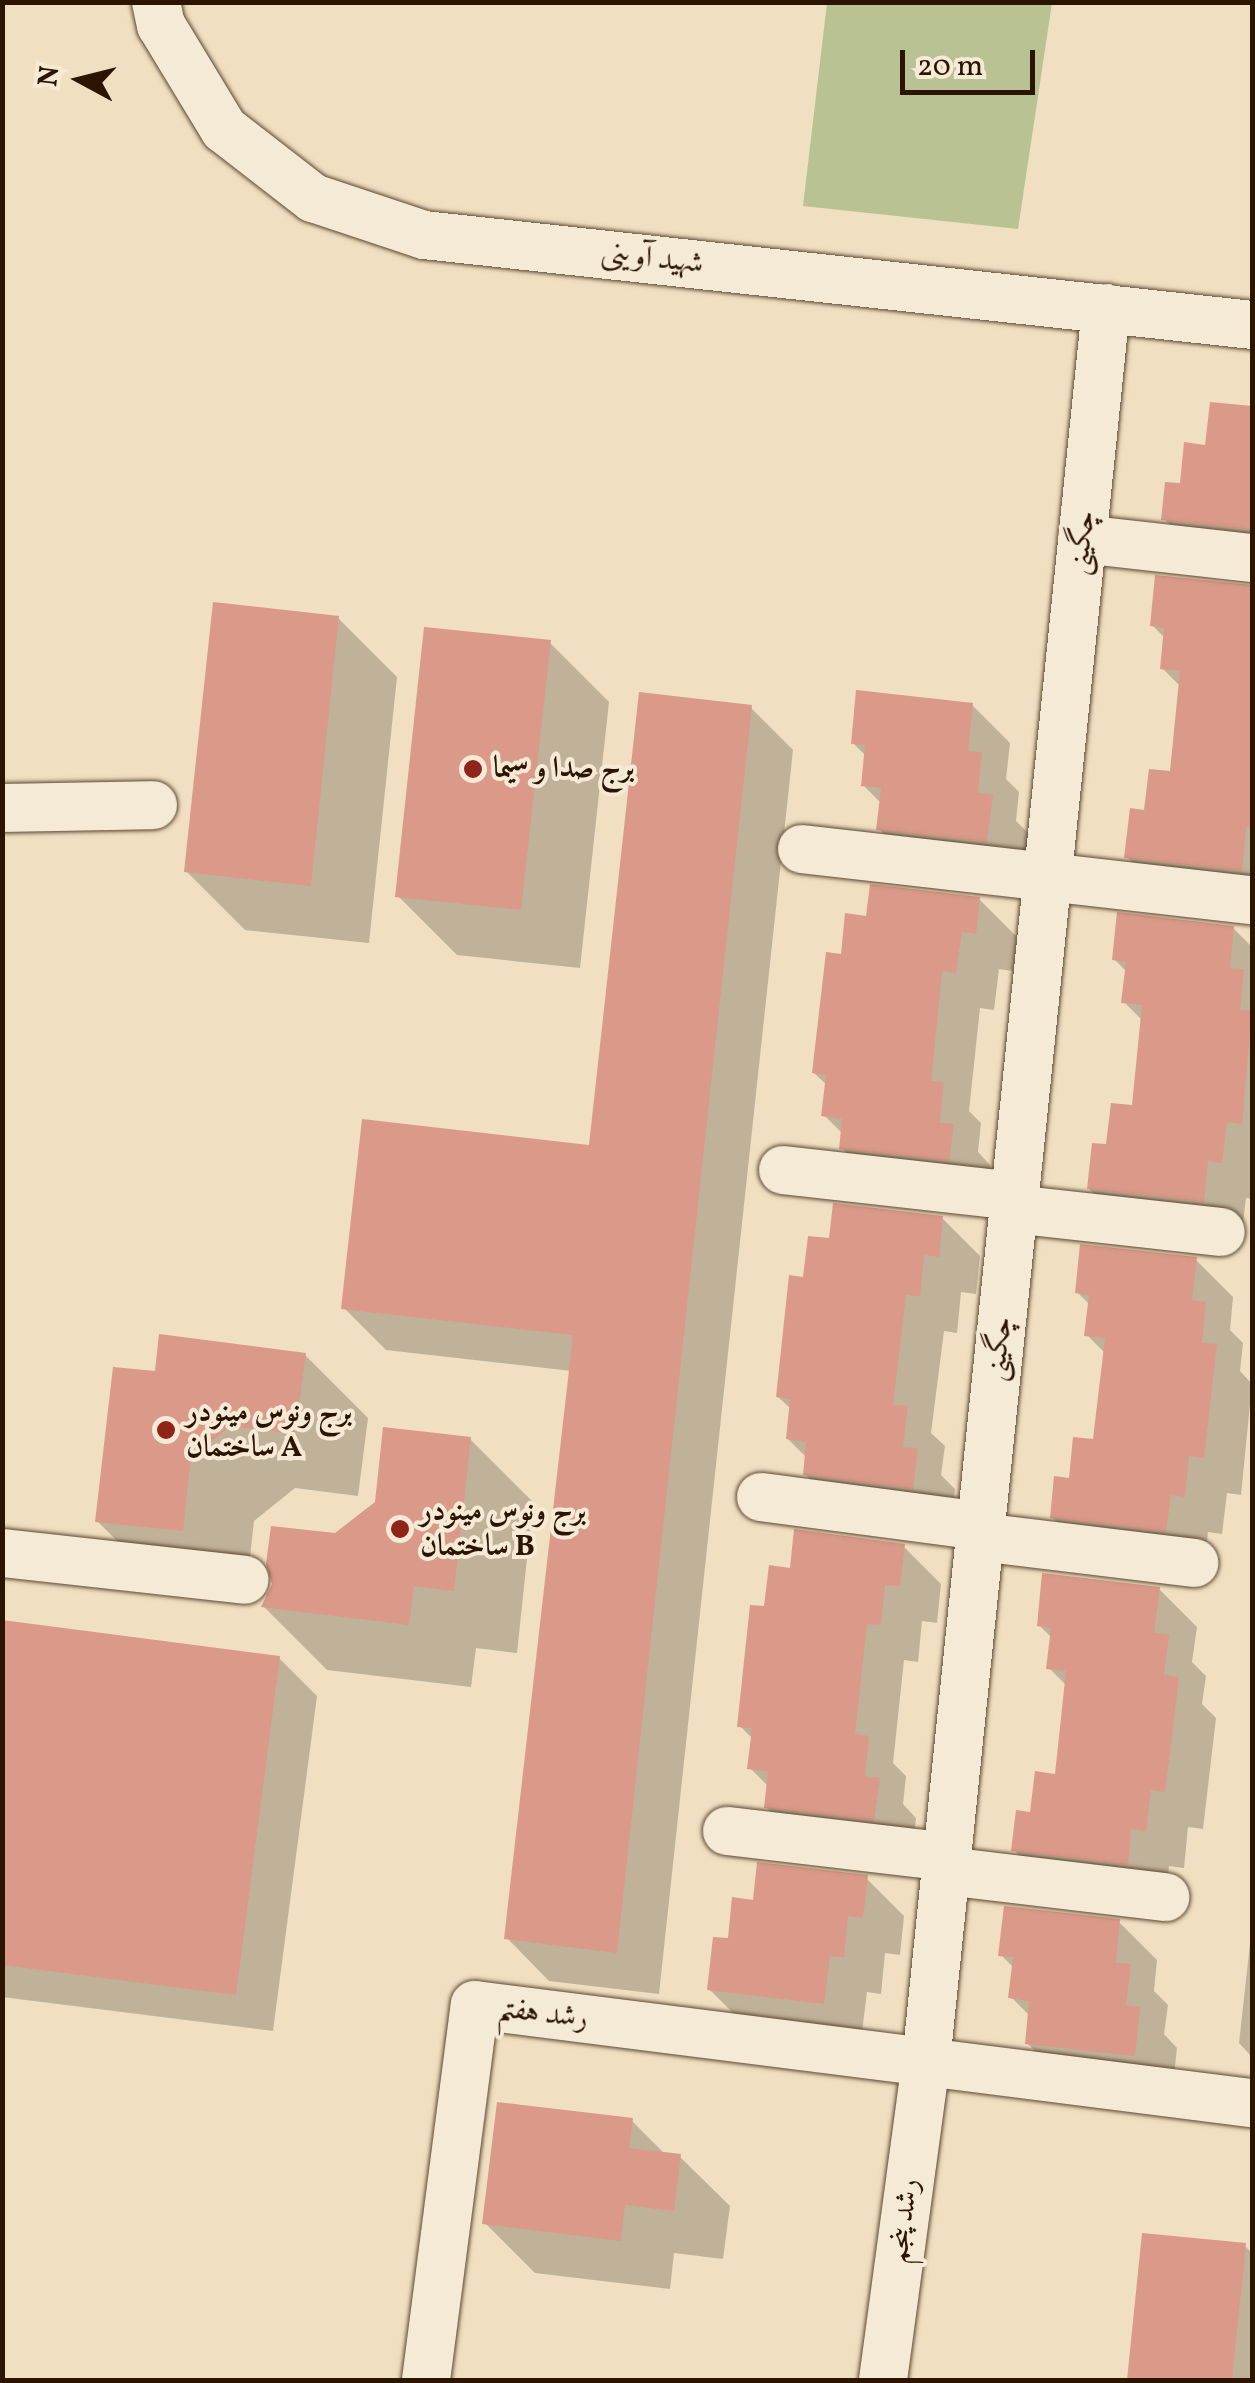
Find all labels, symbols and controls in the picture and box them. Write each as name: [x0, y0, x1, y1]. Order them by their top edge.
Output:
north arrow: [30, 30, 130, 130]
scale bar: [905, 30, 1040, 92]
text: 20 m: [917, 46, 983, 88]
text: N: [29, 64, 70, 89]
street label: شهید آوینی: [599, 236, 705, 282]
street label: چگینی: [1061, 509, 1103, 577]
place label: برج صدا و سیما: [493, 751, 634, 787]
marker: برج صدا و سیما: [462, 758, 484, 780]
street label: چگینی: [978, 1315, 1020, 1383]
place label: برج ونوس مینودر ساختمان A: [186, 1395, 352, 1466]
marker: برج ونوس مینودر ساختمان A: [155, 1419, 177, 1441]
place label: برج ونوس مینودر ساختمان B: [420, 1494, 586, 1564]
marker: برج ونوس مینودر ساختمان B: [389, 1518, 411, 1540]
street label: رشد هفتم: [496, 1991, 590, 2037]
street label: رشد پنجم: [880, 2176, 928, 2266]

